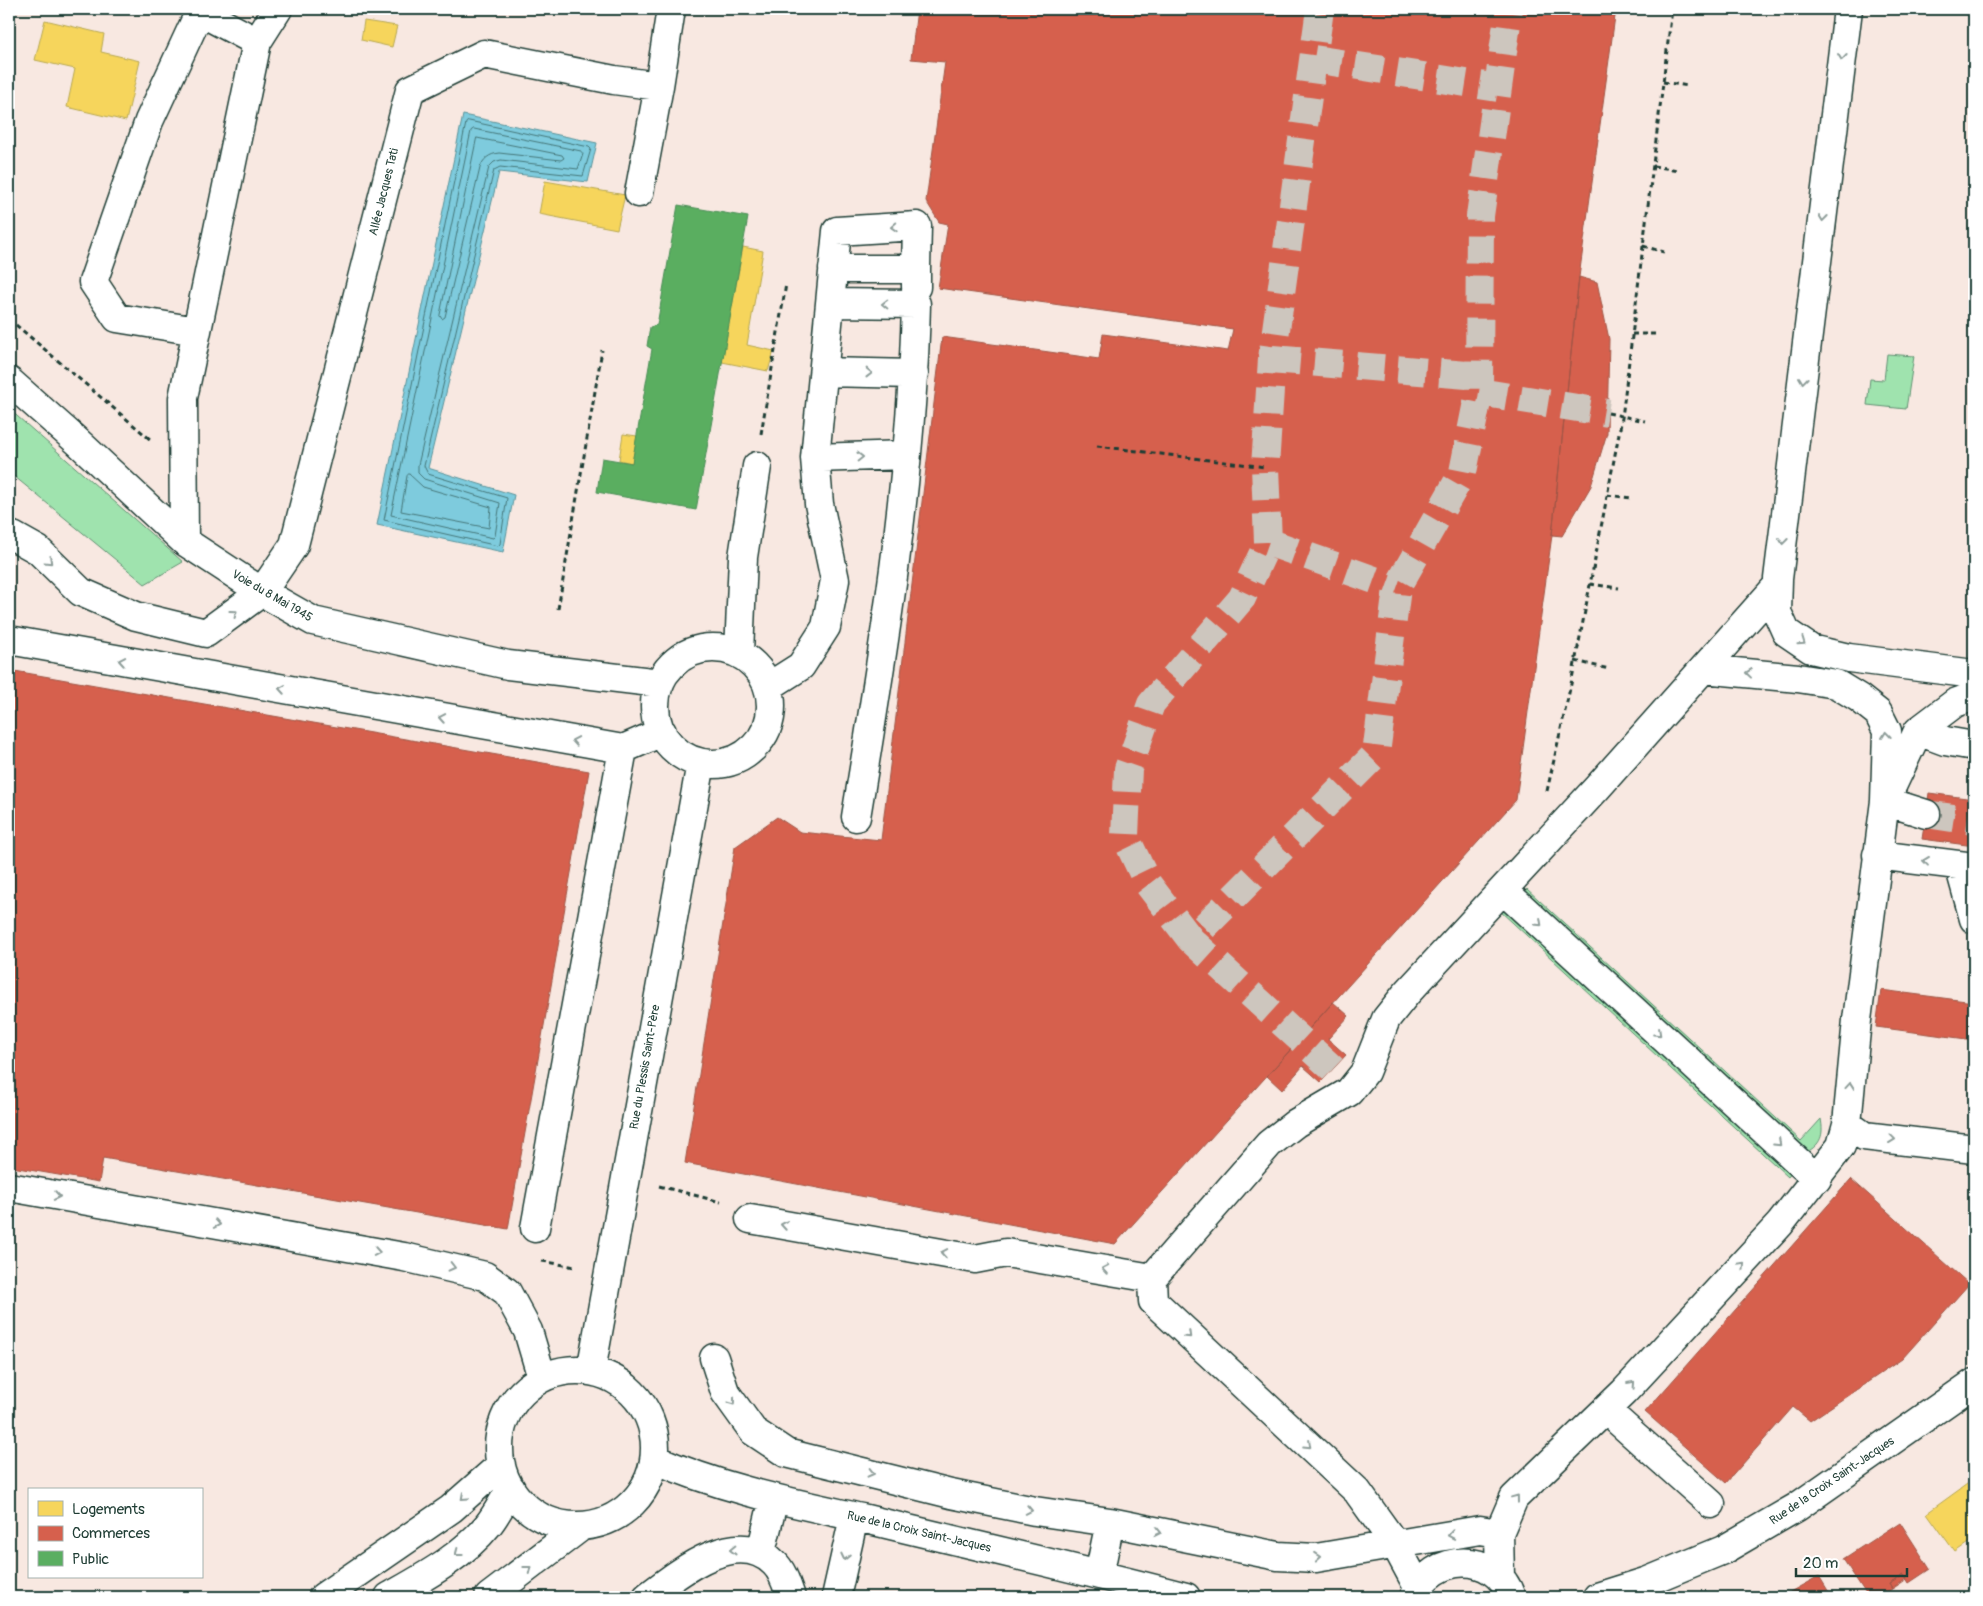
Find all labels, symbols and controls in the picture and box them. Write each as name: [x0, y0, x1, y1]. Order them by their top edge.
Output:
one-way arrow: [1838, 53, 1848, 61]
street label: Allée Jacques Tati: [366, 147, 402, 237]
one-way arrow: [1818, 215, 1829, 223]
one-way arrow: [889, 222, 897, 233]
one-way arrow: [880, 298, 888, 309]
one-way arrow: [866, 368, 873, 378]
one-way arrow: [1798, 376, 1809, 384]
one-way arrow: [857, 451, 865, 462]
one-way arrow: [1778, 537, 1789, 545]
one-way arrow: [43, 555, 52, 564]
street label: Voie du 8 Mai 1945: [229, 567, 315, 625]
one-way arrow: [228, 610, 237, 618]
one-way arrow: [1796, 636, 1805, 645]
one-way arrow: [117, 657, 126, 667]
one-way arrow: [1744, 668, 1752, 679]
one-way arrow: [277, 685, 286, 695]
one-way arrow: [438, 713, 446, 723]
one-way arrow: [1881, 730, 1892, 738]
one-way arrow: [571, 736, 579, 746]
one-way arrow: [1922, 856, 1930, 867]
one-way arrow: [1533, 917, 1542, 926]
street label: Rue du Plessis Saint-Père: [627, 1003, 663, 1130]
one-way arrow: [1653, 1027, 1662, 1036]
one-way arrow: [1845, 1082, 1856, 1090]
one-way arrow: [1888, 1133, 1896, 1144]
one-way arrow: [1772, 1137, 1781, 1146]
one-way arrow: [52, 1190, 61, 1200]
one-way arrow: [212, 1218, 221, 1229]
one-way arrow: [780, 1220, 789, 1230]
one-way arrow: [372, 1247, 381, 1257]
one-way arrow: [940, 1249, 949, 1259]
one-way arrow: [447, 1261, 456, 1272]
one-way arrow: [1736, 1261, 1745, 1270]
one-way arrow: [1100, 1264, 1109, 1275]
one-way arrow: [1183, 1329, 1192, 1338]
one-way arrow: [1626, 1380, 1635, 1389]
one-way arrow: [727, 1396, 735, 1405]
street label: Rue de la Croix Saint-Jacques: [1767, 1433, 1898, 1528]
one-way arrow: [1303, 1439, 1312, 1448]
one-way arrow: [867, 1467, 876, 1478]
legend: [28, 1488, 202, 1578]
one-way arrow: [461, 1492, 470, 1501]
one-way arrow: [1511, 1495, 1519, 1504]
text: Logements: [72, 1500, 145, 1519]
one-way arrow: [1025, 1504, 1034, 1514]
street label: Rue de la Croix Saint-Jacques: [846, 1508, 993, 1556]
text: Commerces: [72, 1524, 150, 1543]
one-way arrow: [1154, 1526, 1163, 1537]
one-way arrow: [1446, 1529, 1455, 1539]
one-way arrow: [729, 1545, 737, 1556]
scale bar: [1796, 1546, 1907, 1578]
one-way arrow: [454, 1547, 464, 1556]
text: Public: [72, 1550, 109, 1569]
one-way arrow: [840, 1552, 851, 1561]
one-way arrow: [1314, 1552, 1322, 1563]
text: 20 m: [1803, 1554, 1838, 1573]
one-way arrow: [522, 1566, 531, 1574]

